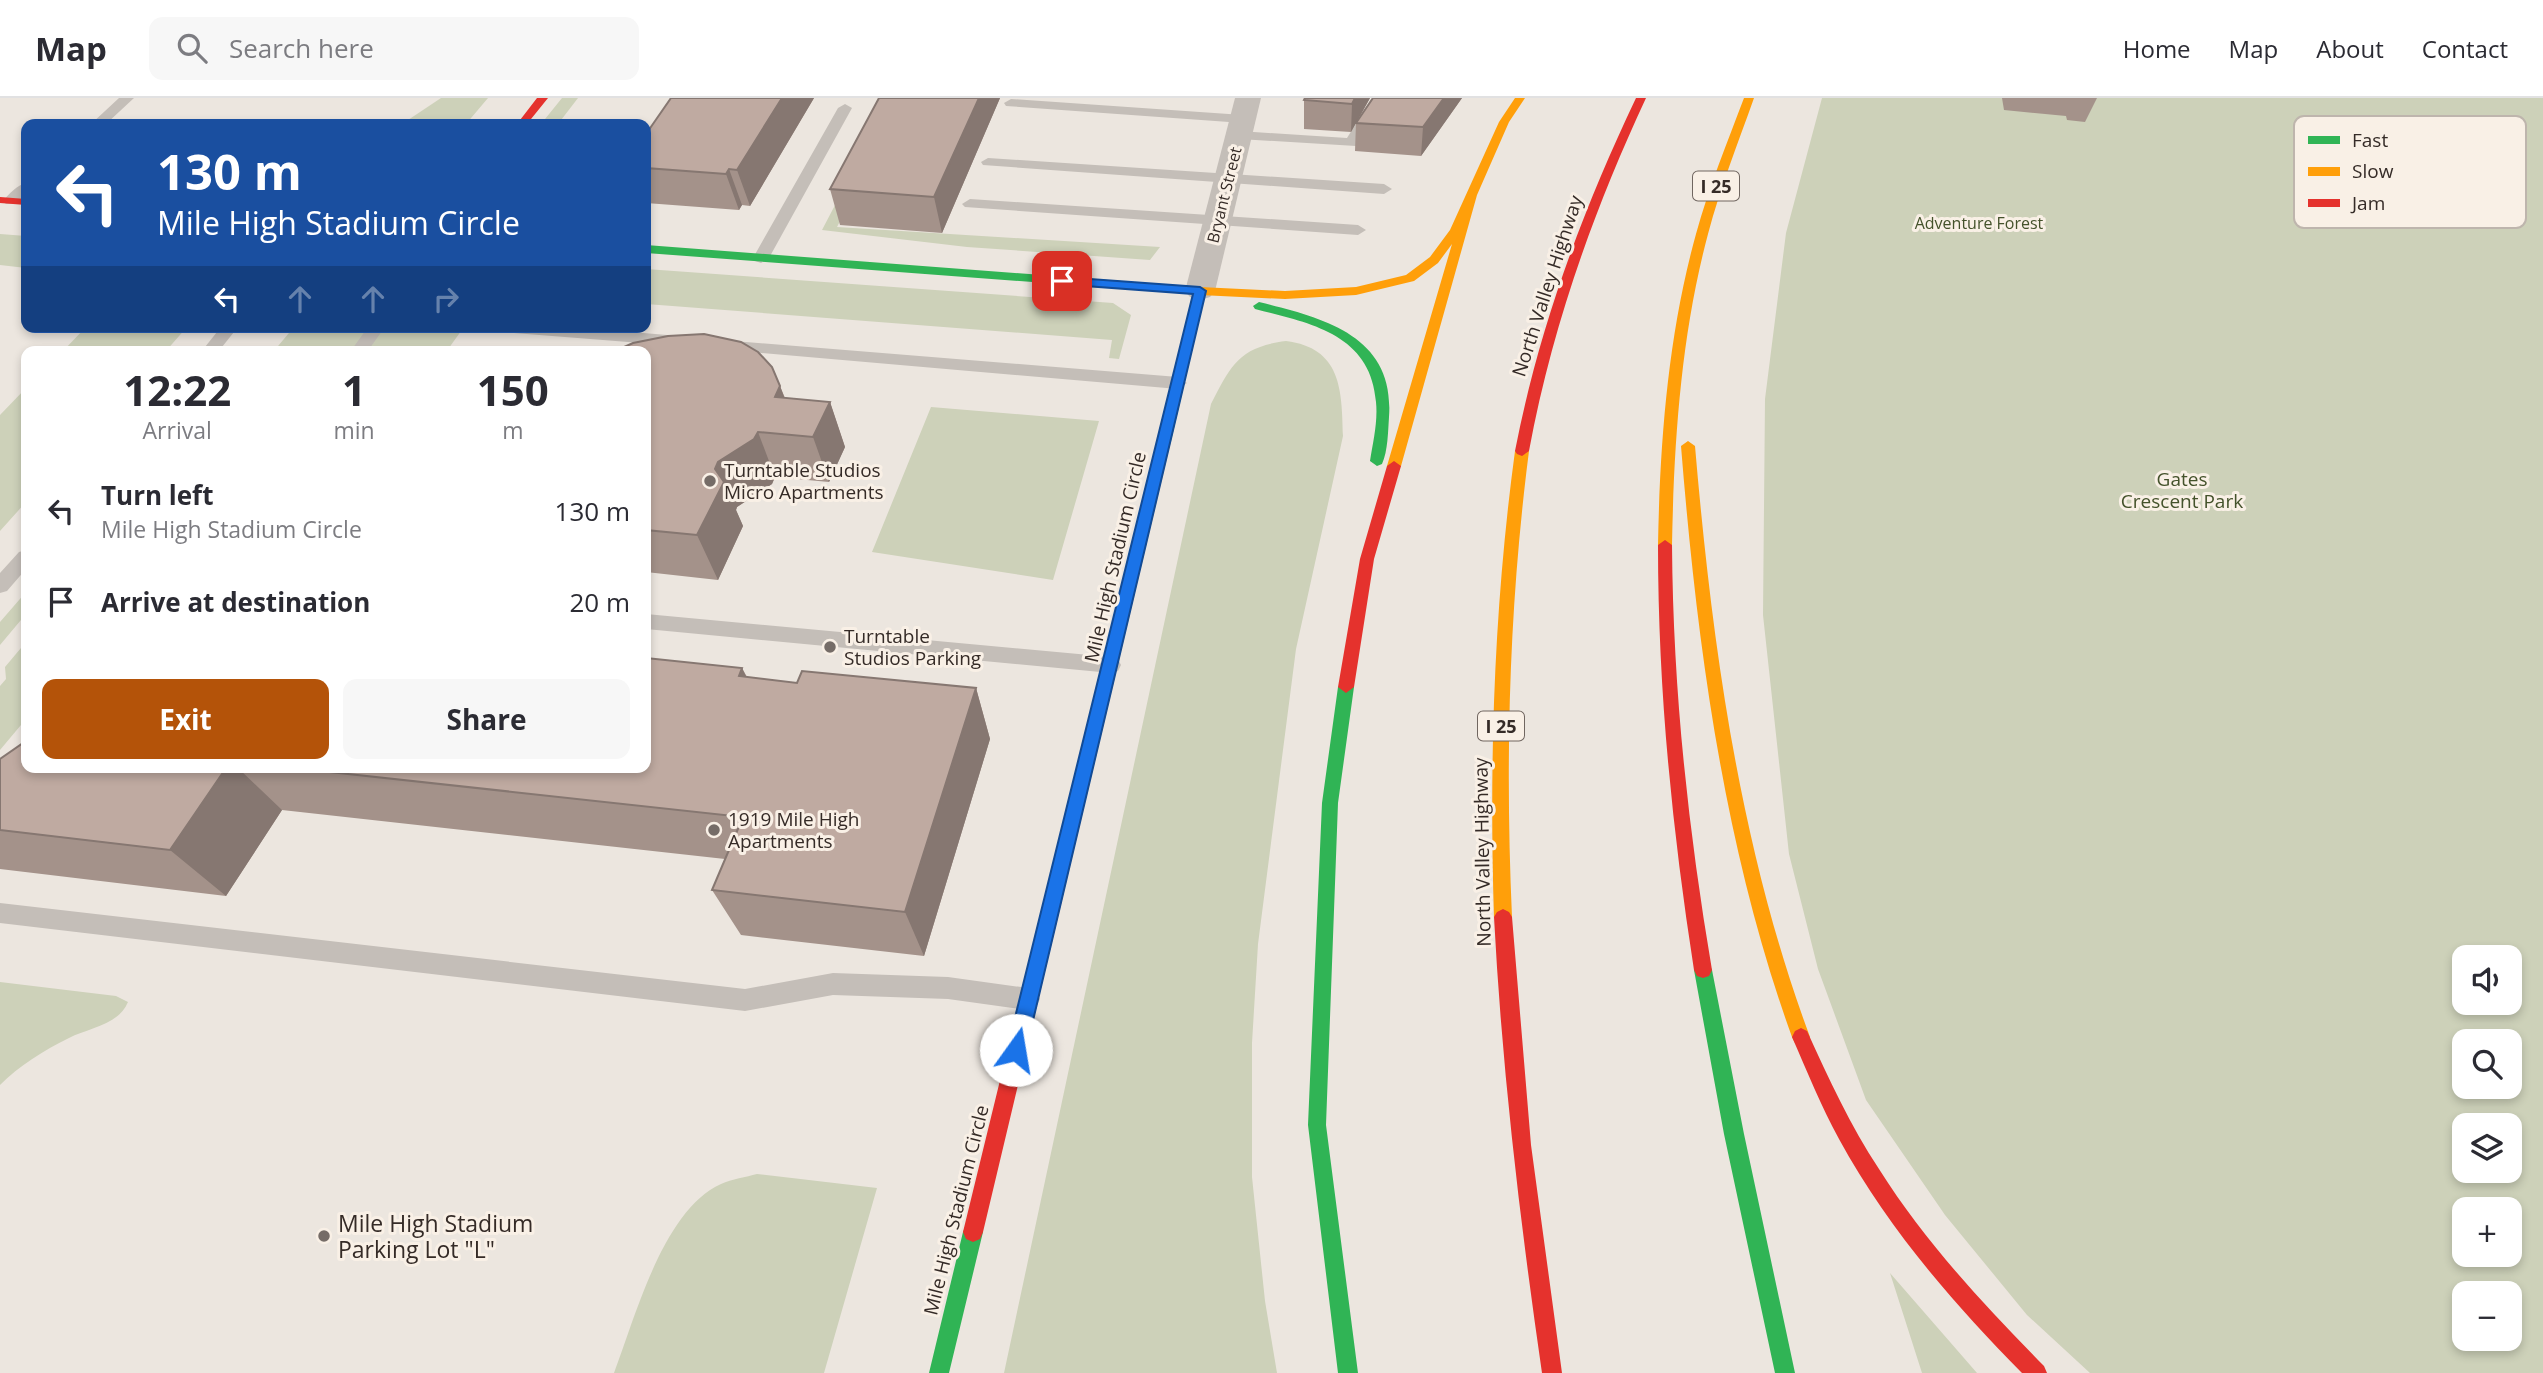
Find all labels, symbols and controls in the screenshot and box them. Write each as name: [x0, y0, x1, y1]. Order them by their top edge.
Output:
search box: [149, 17, 639, 80]
text: Map: [35, 26, 107, 71]
icon: search: [173, 29, 211, 67]
text: Search here: [229, 30, 374, 66]
text: Home: [2123, 32, 2191, 65]
text: Map: [2229, 32, 2278, 65]
text: About: [2316, 32, 2384, 65]
text: Contact: [2422, 32, 2508, 65]
legend: [2294, 116, 2526, 228]
text: Fast: [2352, 127, 2388, 153]
text: 130 m: [157, 138, 302, 204]
street label: Bryant Street: [1201, 144, 1247, 245]
icon: left: [42, 147, 133, 238]
text: Slow: [2352, 158, 2394, 184]
road number: I 25: [1693, 172, 1739, 200]
text: Jam: [2350, 190, 2385, 216]
street label: North Valley Highway: [1505, 192, 1589, 380]
text: Mile High Stadium Circle: [157, 201, 520, 244]
park label: Adventure Forest: [1915, 212, 2044, 234]
pin: [1032, 251, 1092, 311]
icon: arrive: [1043, 262, 1081, 300]
icon: left: [208, 280, 246, 318]
icon: ahead: [281, 280, 319, 318]
icon: ahead: [354, 280, 392, 318]
icon: right: [427, 280, 465, 318]
text: 12:22: [123, 361, 231, 418]
text: 1: [342, 361, 366, 418]
text: 150: [477, 361, 549, 418]
text: Arrival: [143, 414, 212, 446]
text: min: [333, 414, 375, 446]
text: m: [502, 414, 523, 446]
street label: Mile High Stadium Circle: [1078, 449, 1152, 665]
place label: Turntable Studios Micro Apartments: [724, 457, 884, 505]
park label: Gates Crescent Park: [2121, 466, 2243, 514]
marker: Turntable Studios Micro Apartments: [702, 473, 718, 489]
text: Turn left: [101, 477, 213, 513]
icon: left: [42, 492, 80, 530]
text: 130 m: [555, 493, 630, 529]
text: Mile High Stadium Circle: [101, 513, 362, 545]
icon: arrive: [42, 583, 80, 621]
text: Arrive at destination: [101, 584, 370, 620]
text: 20 m: [569, 584, 630, 620]
place label: Turntable Studios Parking: [844, 623, 981, 671]
marker: Turntable Studios Parking: [822, 639, 838, 655]
button: Exit: [42, 679, 329, 759]
button: Share: [343, 679, 630, 759]
road number: I 25: [1478, 712, 1524, 740]
street label: North Valley Highway: [1467, 757, 1497, 947]
place label: 1919 Mile High Apartments: [728, 806, 859, 854]
marker: 1919 Mile High Apartments: [706, 822, 722, 838]
map controls: [2452, 945, 2522, 1351]
button: sound: [2452, 945, 2522, 1015]
position arrow: [979, 1013, 1053, 1087]
button: search: [2452, 1029, 2522, 1099]
street label: Mile High Stadium Circle: [917, 1102, 995, 1318]
button: layers: [2452, 1113, 2522, 1183]
button: +: [2452, 1197, 2522, 1267]
place label: Mile High Stadium Parking Lot "L": [338, 1207, 533, 1265]
marker: Mile High Stadium Parking Lot "L": [316, 1228, 332, 1244]
button: −: [2452, 1281, 2522, 1351]

